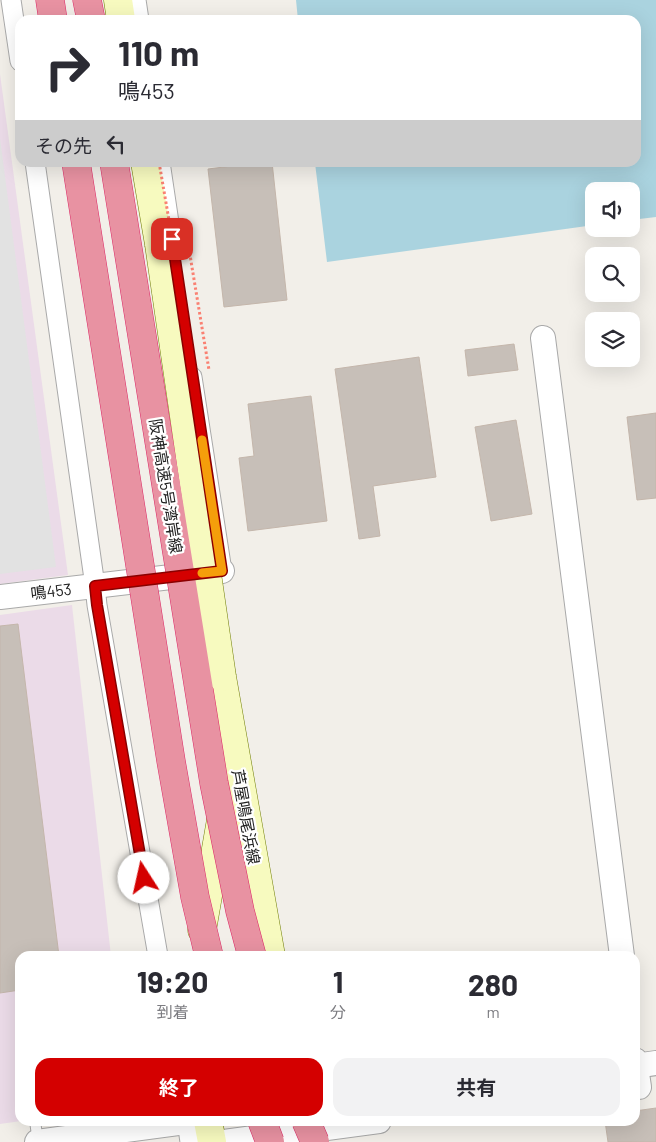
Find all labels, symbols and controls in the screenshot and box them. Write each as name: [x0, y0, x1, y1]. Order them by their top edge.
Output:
text: 110 m: [118, 31, 199, 73]
icon: right: [35, 35, 100, 100]
text: 鳴453: [118, 77, 175, 103]
icon: left: [102, 130, 130, 158]
text: その先: [35, 134, 92, 157]
map controls: [585, 182, 640, 367]
button: sound: [585, 182, 640, 237]
pin: [151, 218, 193, 260]
icon: arrive: [158, 225, 186, 253]
button: search: [585, 247, 640, 302]
button: layers: [585, 312, 640, 367]
street label: 阪神高速5号湾岸線: [146, 417, 187, 555]
street label: 鳴453: [29, 579, 73, 602]
street label: 芦屋鳴尾浜線: [229, 768, 264, 866]
position arrow: [117, 851, 169, 903]
text: 19:20: [137, 963, 208, 999]
text: 1: [333, 963, 343, 999]
text: 280: [468, 966, 518, 1002]
text: 到着: [157, 1002, 189, 1021]
text: 分: [330, 1002, 346, 1021]
text: m: [486, 1002, 500, 1021]
button: 終了: [35, 1058, 323, 1116]
button: 共有: [333, 1058, 620, 1116]

